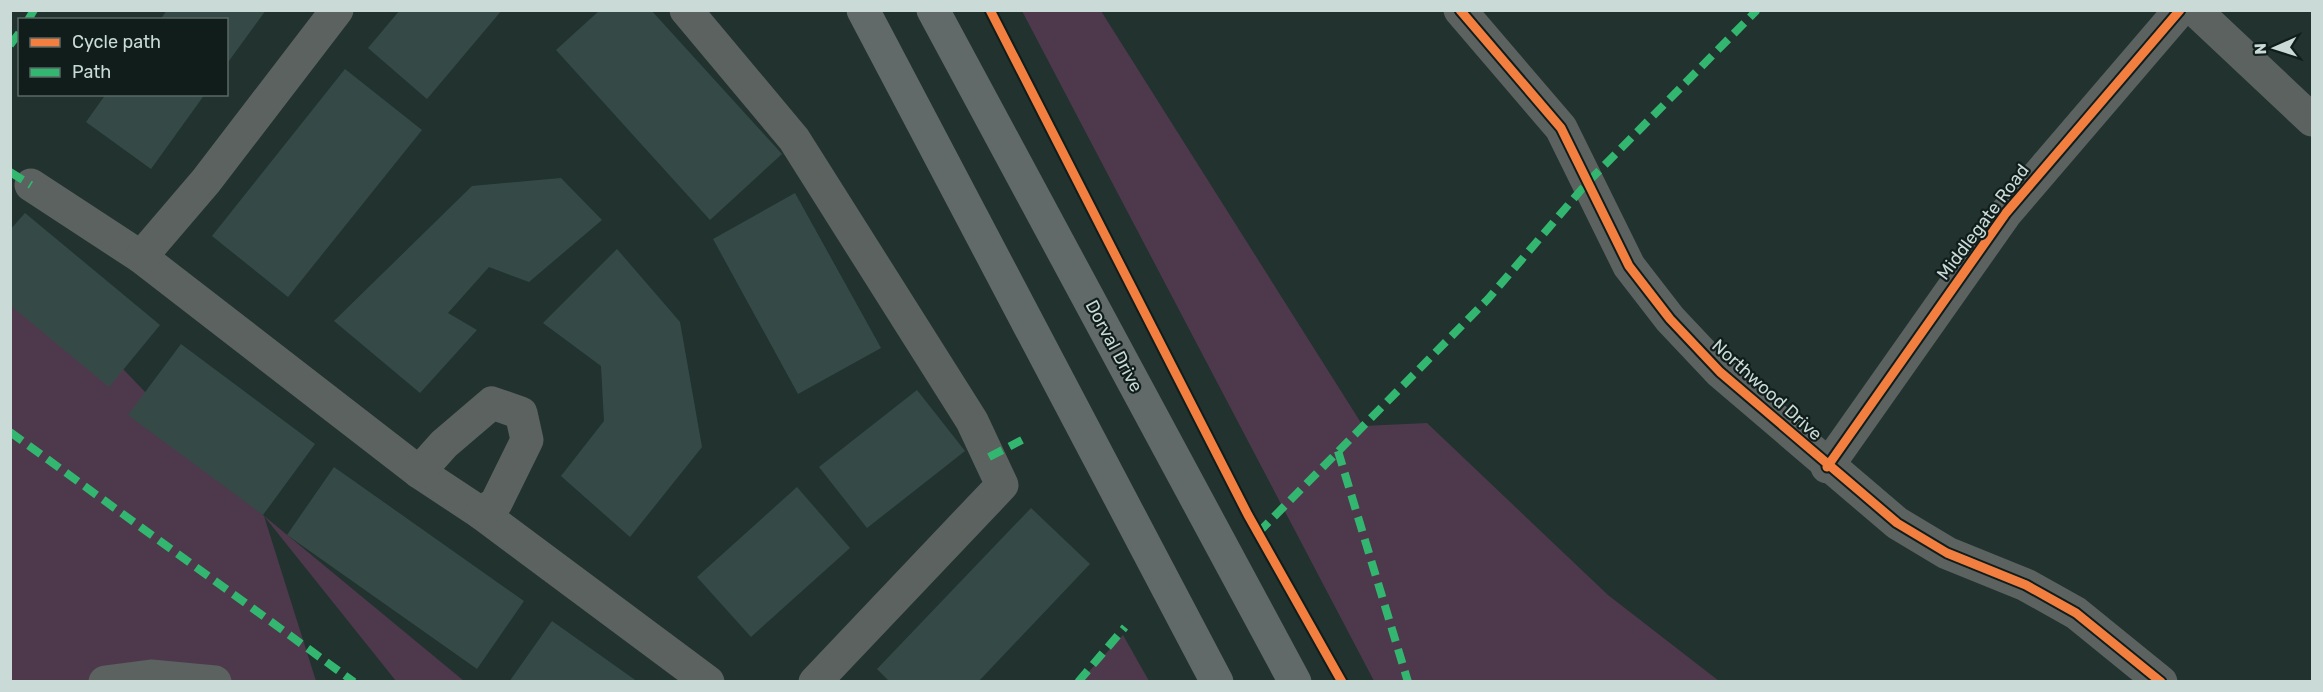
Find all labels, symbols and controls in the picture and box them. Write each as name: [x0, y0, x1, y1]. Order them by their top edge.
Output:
legend: [18, 18, 228, 96]
north arrow: [2245, 18, 2305, 78]
text: Cycle path: [72, 31, 161, 53]
text: N: [2251, 43, 2270, 55]
text: Path: [72, 61, 111, 83]
street label: Middlegate Road: [1932, 160, 2034, 284]
street label: Dorval Drive: [1081, 296, 1147, 396]
street label: Northwood Drive: [1707, 335, 1827, 445]

